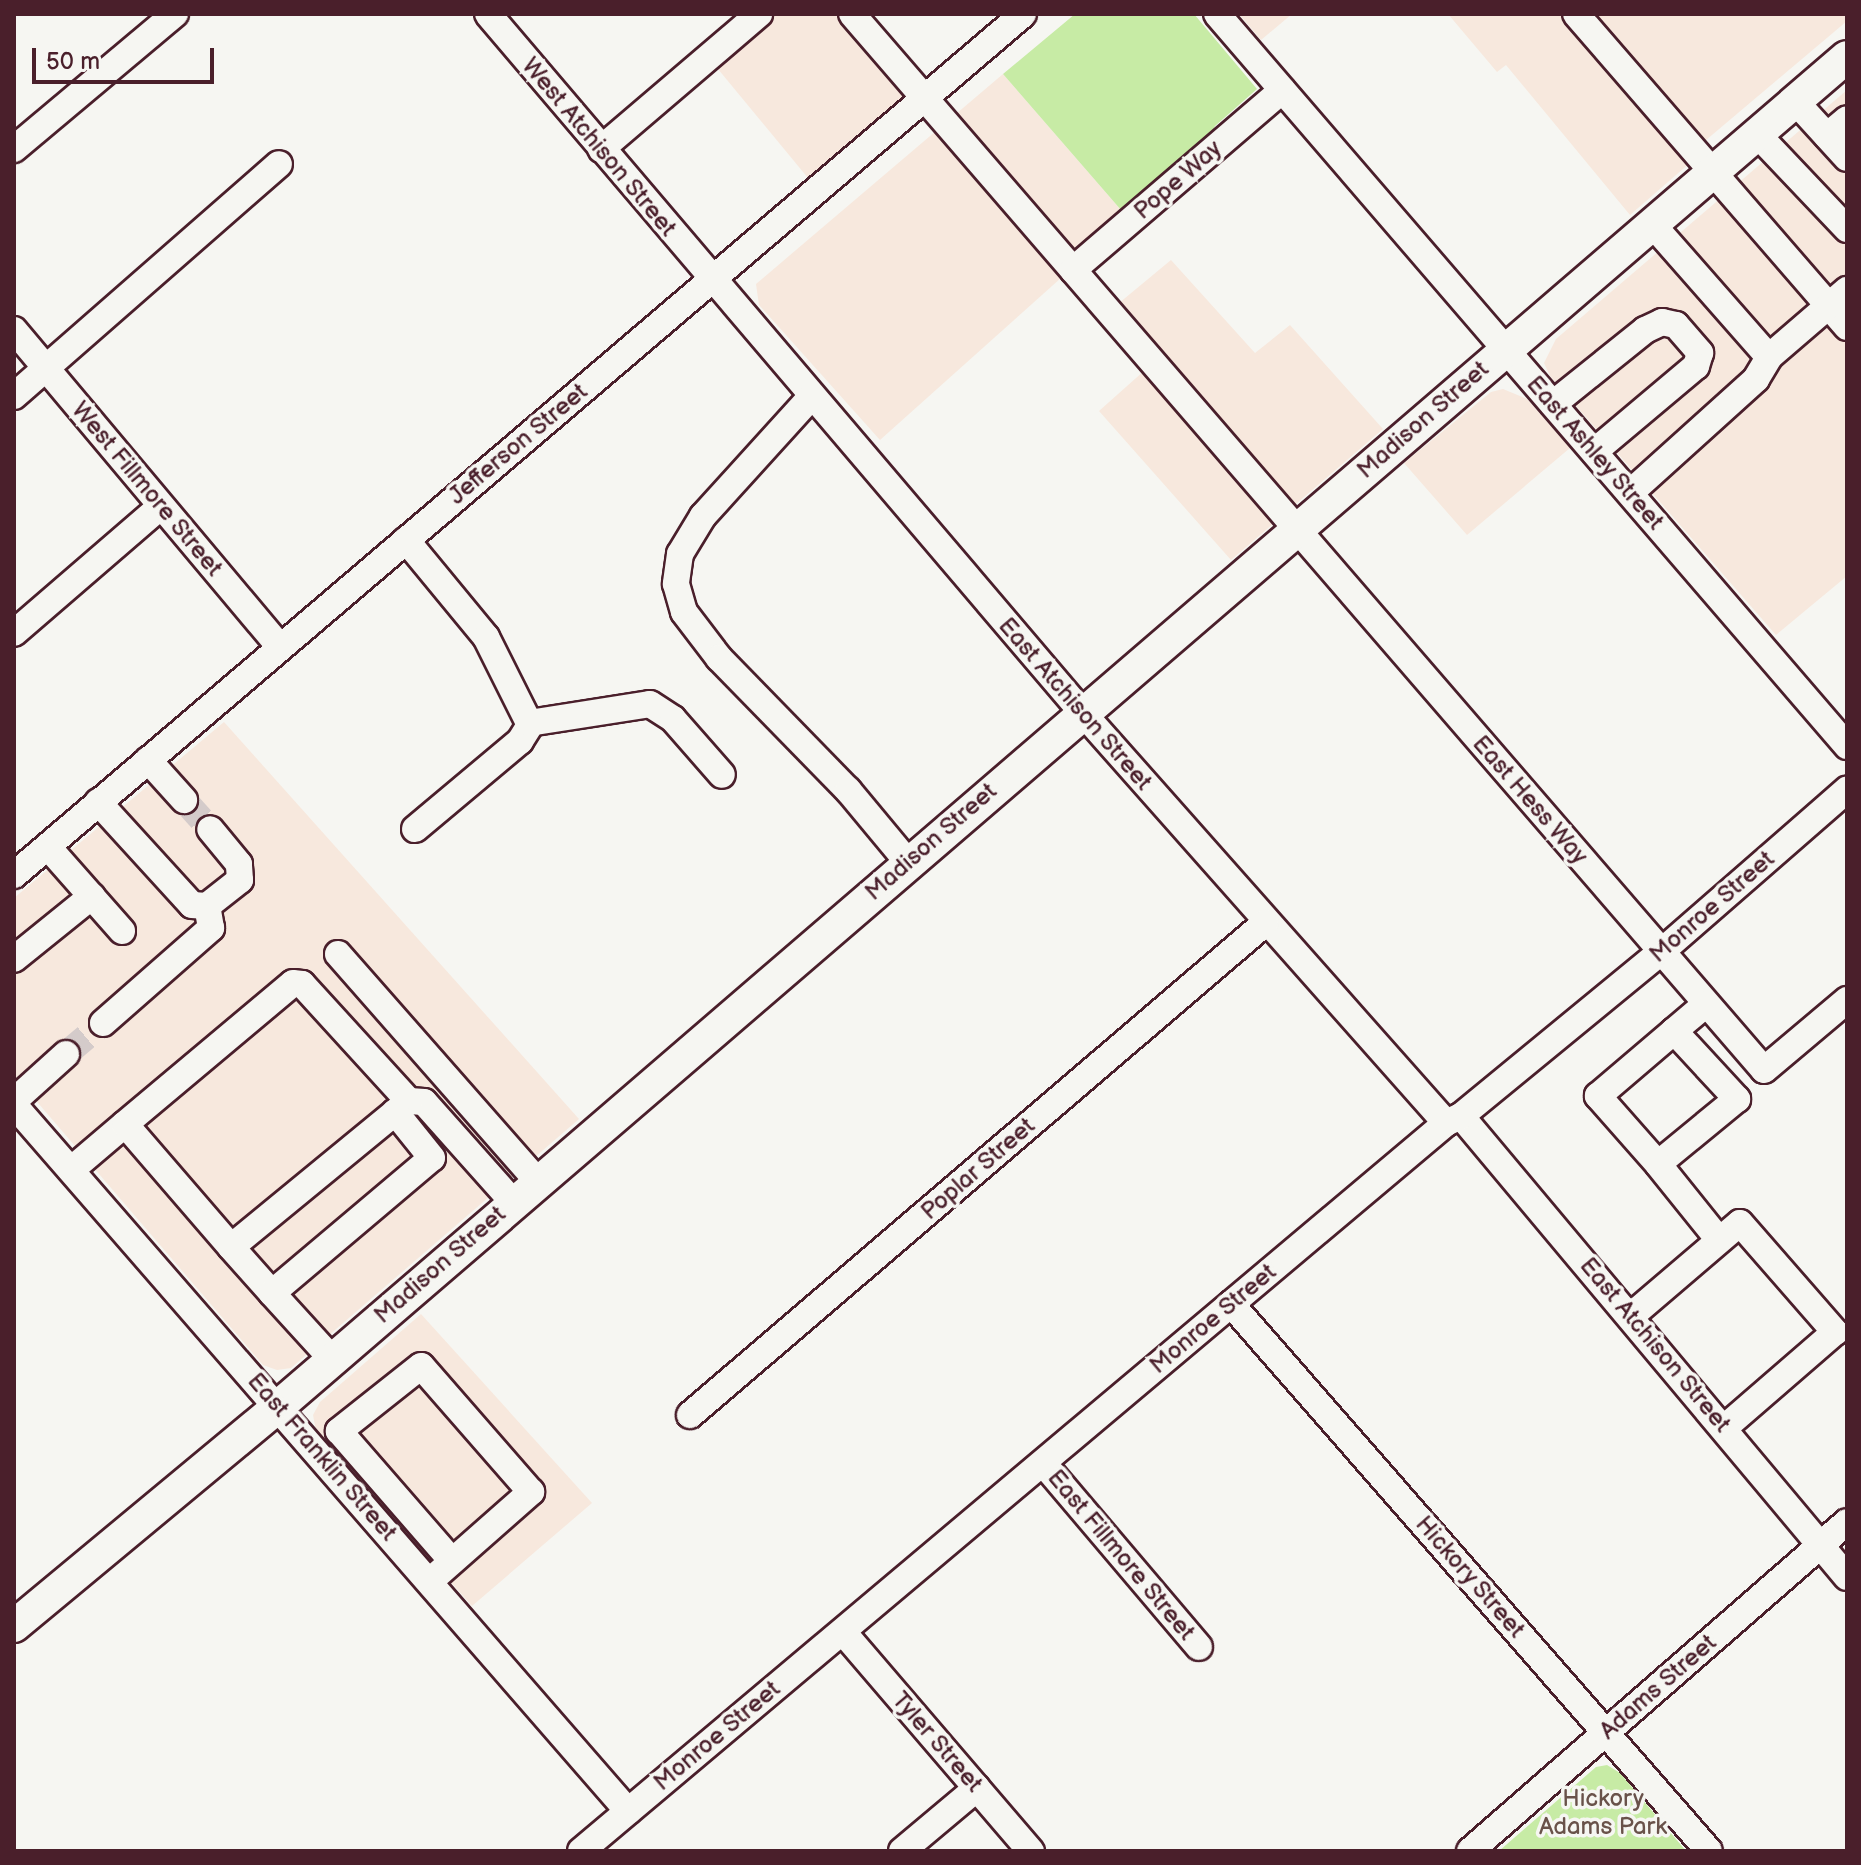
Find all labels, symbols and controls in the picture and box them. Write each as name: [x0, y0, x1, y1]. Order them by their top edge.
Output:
scale bar: [36, 32, 218, 82]
text: 50 m: [46, 47, 100, 76]
street label: West Atchison Street: [516, 52, 682, 242]
street label: Pope Way: [1128, 134, 1228, 226]
street label: Madison Street: [1351, 355, 1495, 485]
street label: East Ashley Street: [1520, 369, 1670, 537]
street label: Jefferson Street: [443, 377, 593, 511]
street label: West Fillmore Street: [65, 396, 229, 582]
street label: East Atchison Street: [992, 612, 1158, 796]
street label: East Hess Way: [1466, 729, 1594, 871]
street label: Madison Street: [859, 777, 1003, 907]
street label: Monroe Street: [1644, 845, 1780, 969]
street label: Poplar Street: [915, 1112, 1041, 1226]
street label: Madison Street: [368, 1200, 512, 1330]
street label: East Atchison Street: [1573, 1252, 1737, 1438]
street label: Monroe Street: [1144, 1258, 1282, 1380]
street label: East Franklin Street: [241, 1367, 403, 1547]
street label: East Fillmore Street: [1041, 1464, 1201, 1646]
street label: Hickory Street: [1409, 1509, 1531, 1645]
street label: Adams Street: [1594, 1628, 1722, 1746]
street label: Monroe Street: [648, 1675, 786, 1797]
street label: Tyler Street: [886, 1686, 988, 1798]
park label: Hickory Adams Park: [1539, 1785, 1667, 1841]

